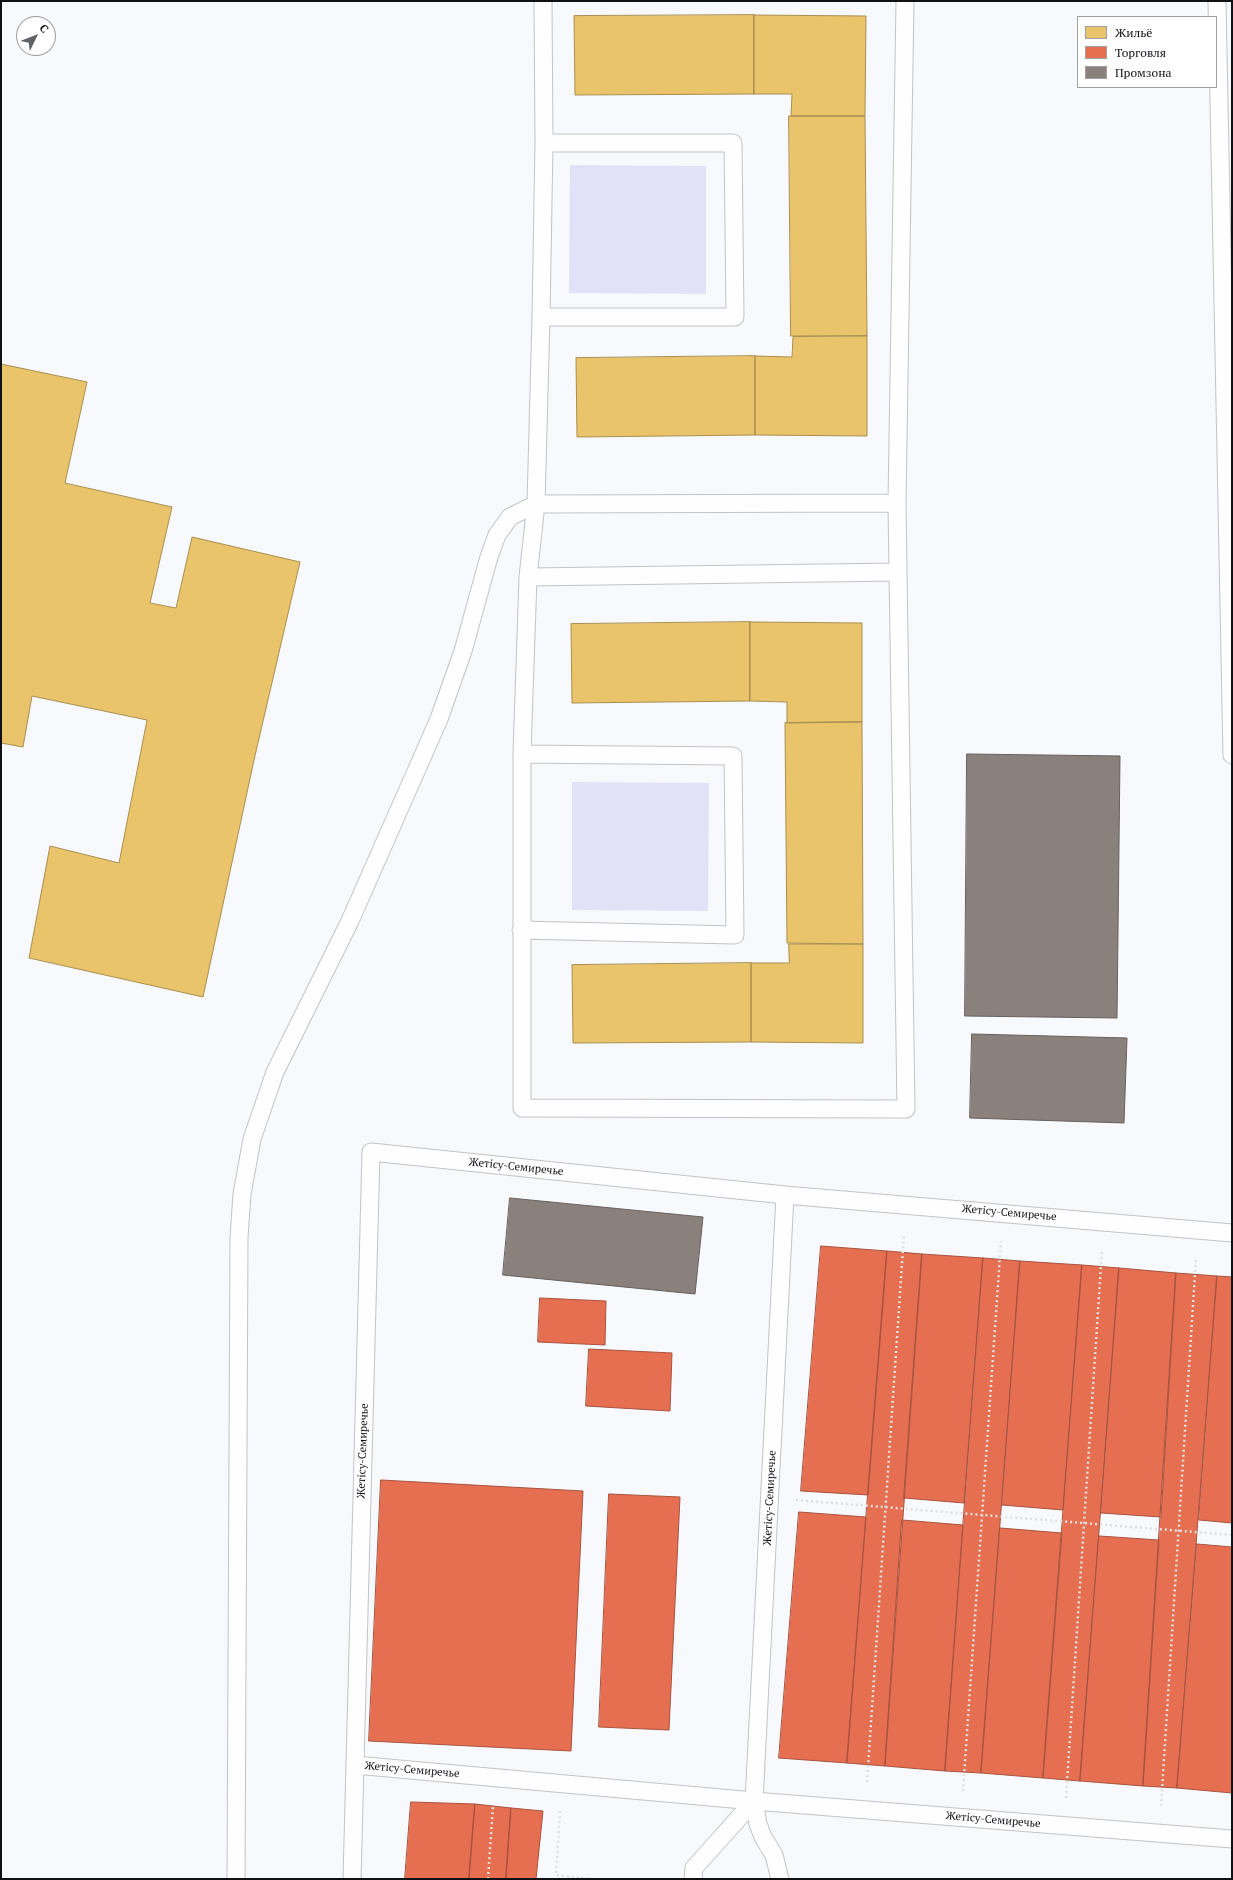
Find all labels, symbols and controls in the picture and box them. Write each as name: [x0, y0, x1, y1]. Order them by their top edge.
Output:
north arrow: [16, 16, 56, 56]
legend: [1077, 16, 1217, 88]
text: С: [36, 21, 52, 36]
text: Жильё: [1115, 25, 1152, 40]
text: Торговля: [1115, 45, 1166, 60]
text: Промзона: [1115, 65, 1172, 80]
street label: Жетісу-Семиречье: [468, 1155, 564, 1179]
street label: Жетісу-Семиречье: [961, 1202, 1057, 1224]
street label: Жетісу-Семиречье: [355, 1403, 371, 1499]
street label: Жетісу-Семиречье: [761, 1450, 779, 1546]
street label: Жетісу-Семиречье: [364, 1759, 460, 1781]
street label: Жетісу-Семиречье: [945, 1809, 1041, 1831]

